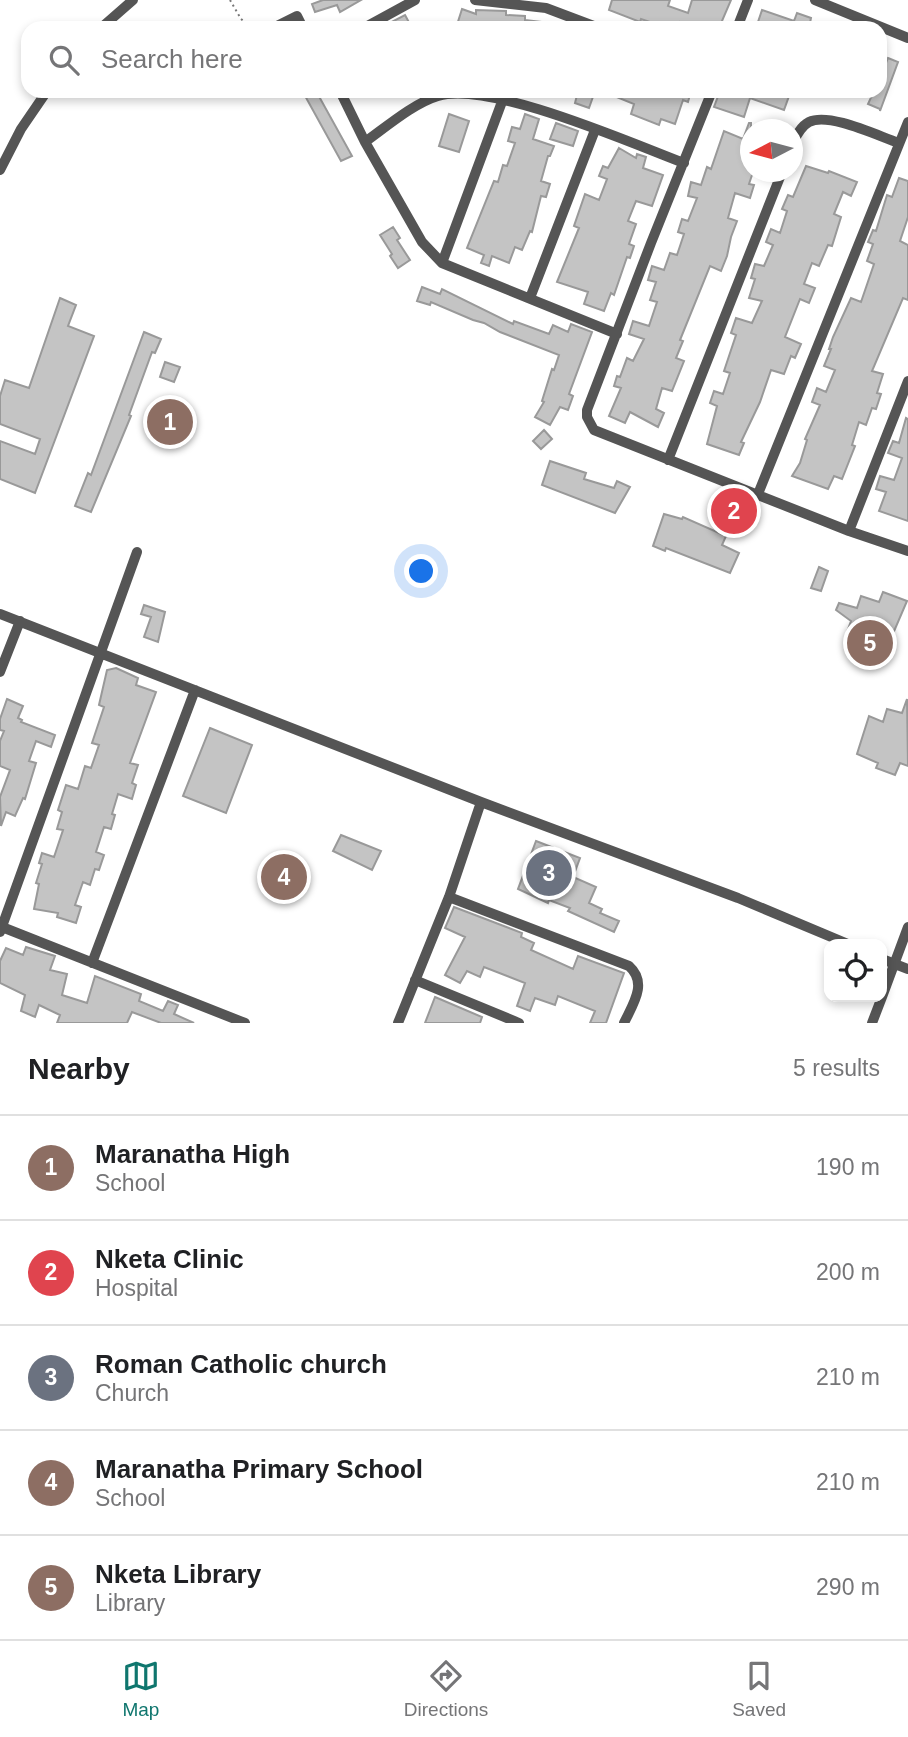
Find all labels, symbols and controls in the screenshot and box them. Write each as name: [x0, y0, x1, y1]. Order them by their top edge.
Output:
search box: [21, 21, 887, 98]
icon: search: [45, 41, 83, 79]
text: Search here: [101, 44, 243, 74]
north arrow: [740, 119, 803, 182]
pin: 1: [147, 396, 193, 448]
pin: 2: [711, 485, 757, 537]
your location: [404, 554, 438, 588]
pin: 5: [847, 617, 893, 669]
pin: 3: [526, 847, 572, 899]
pin: 4: [261, 851, 307, 903]
map controls: [824, 939, 887, 1002]
button: locate: [824, 939, 887, 1002]
text: Nearby: [28, 1052, 130, 1085]
text: 5 results: [793, 1055, 880, 1081]
text: Maranatha High: [95, 1139, 290, 1169]
text: 1: [45, 1154, 57, 1180]
text: 190 m: [816, 1154, 880, 1180]
text: School: [95, 1170, 165, 1196]
text: Nketa Clinic: [95, 1244, 244, 1274]
text: 2: [45, 1259, 57, 1285]
text: 200 m: [816, 1259, 880, 1285]
text: Hospital: [95, 1275, 178, 1301]
text: Roman Catholic church: [95, 1349, 387, 1379]
text: 3: [45, 1364, 57, 1390]
text: 210 m: [816, 1364, 880, 1390]
text: Church: [95, 1380, 169, 1406]
text: Maranatha Primary School: [95, 1454, 423, 1484]
text: 4: [45, 1469, 57, 1495]
text: 210 m: [816, 1469, 880, 1495]
text: School: [95, 1485, 165, 1511]
text: Nketa Library: [95, 1559, 261, 1589]
text: 5: [45, 1574, 57, 1600]
text: 290 m: [816, 1574, 880, 1600]
text: Library: [95, 1590, 165, 1616]
tab: Map: [122, 1657, 160, 1721]
tab: Directions: [404, 1657, 488, 1721]
tab: Saved: [732, 1657, 786, 1721]

